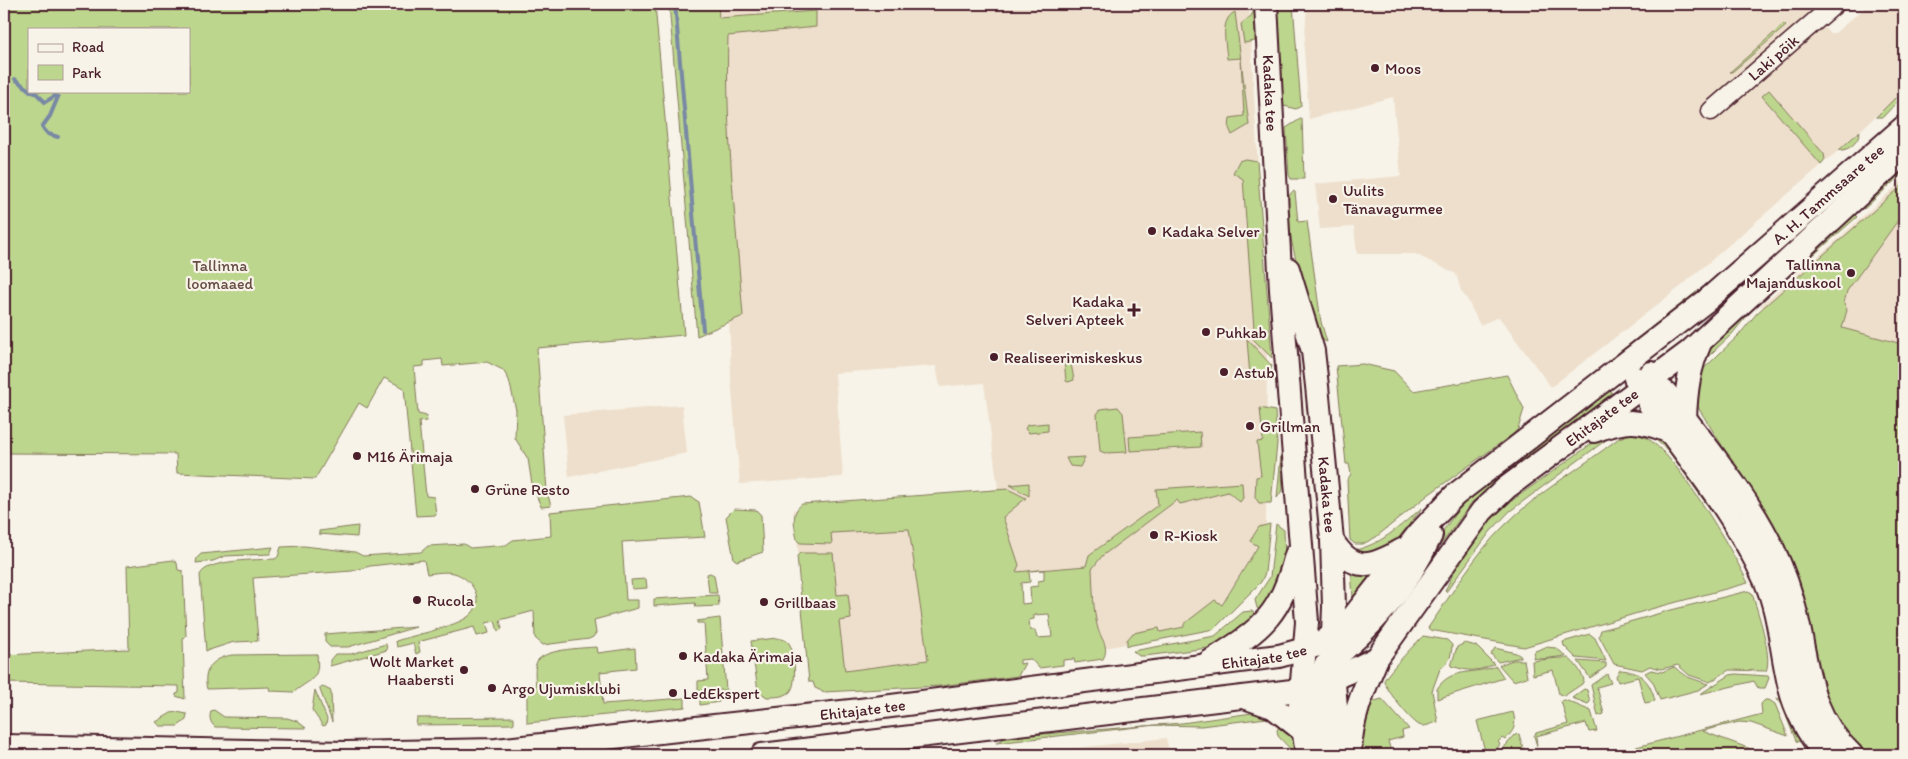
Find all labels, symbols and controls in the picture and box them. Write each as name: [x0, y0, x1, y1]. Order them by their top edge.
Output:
legend: [28, 28, 190, 92]
street label: Laki põik: [1744, 30, 1803, 85]
text: Road: [72, 38, 105, 56]
street label: Kadaka tee: [1259, 54, 1282, 132]
place label: Moos: [1385, 59, 1421, 78]
marker: Moos: [1369, 62, 1381, 74]
text: Park: [72, 64, 102, 82]
street label: A. H. Tammsaare tee: [1768, 140, 1888, 248]
place label: Uulits Tänavagurmee: [1343, 181, 1443, 218]
marker: Uulits Tänavagurmee: [1327, 193, 1339, 205]
place label: Kadaka Selver: [1162, 222, 1260, 241]
marker: Kadaka Selver: [1146, 225, 1158, 237]
place label: Tallinna Majanduskool: [1746, 255, 1842, 292]
park label: Tallinna loomaaed: [187, 256, 254, 293]
marker: Tallinna Majanduskool: [1845, 267, 1857, 279]
place label: Kadaka Selveri Apteek: [1026, 292, 1125, 329]
marker: Kadaka Selveri Apteek: [1128, 304, 1140, 316]
place label: Puhkab: [1216, 323, 1267, 342]
marker: Puhkab: [1200, 326, 1212, 338]
place label: Realiseerimiskeskus: [1004, 348, 1142, 367]
marker: Realiseerimiskeskus: [988, 351, 1000, 363]
place label: Astub: [1234, 363, 1275, 382]
marker: Astub: [1218, 366, 1230, 378]
street label: Ehitajate tee: [1561, 383, 1642, 450]
place label: Grillman: [1260, 417, 1321, 436]
marker: Grillman: [1244, 420, 1256, 432]
place label: M16 Ärimaja: [367, 447, 453, 466]
marker: M16 Ärimaja: [351, 450, 363, 462]
street label: Kadaka tee: [1314, 455, 1341, 534]
place label: Grüne Resto: [485, 480, 570, 499]
marker: Grüne Resto: [469, 483, 481, 495]
place label: R-Kiosk: [1164, 526, 1218, 545]
marker: R-Kiosk: [1148, 529, 1160, 541]
place label: Rucola: [427, 591, 475, 610]
place label: Grillbaas: [774, 593, 836, 612]
marker: Rucola: [411, 594, 423, 606]
marker: Grillbaas: [758, 596, 770, 608]
street label: Ehitajate tee: [1220, 639, 1309, 673]
place label: Kadaka Ärimaja: [693, 647, 803, 666]
marker: Kadaka Ärimaja: [677, 650, 689, 662]
place label: Wolt Market Haabersti: [369, 652, 454, 689]
marker: Wolt Market Haabersti: [458, 664, 470, 676]
place label: Argo Ujumisklubi: [502, 679, 621, 698]
marker: Argo Ujumisklubi: [486, 682, 498, 694]
place label: LedEkspert: [683, 684, 760, 703]
marker: LedEkspert: [667, 687, 679, 699]
street label: Ehitajate tee: [819, 695, 907, 724]

